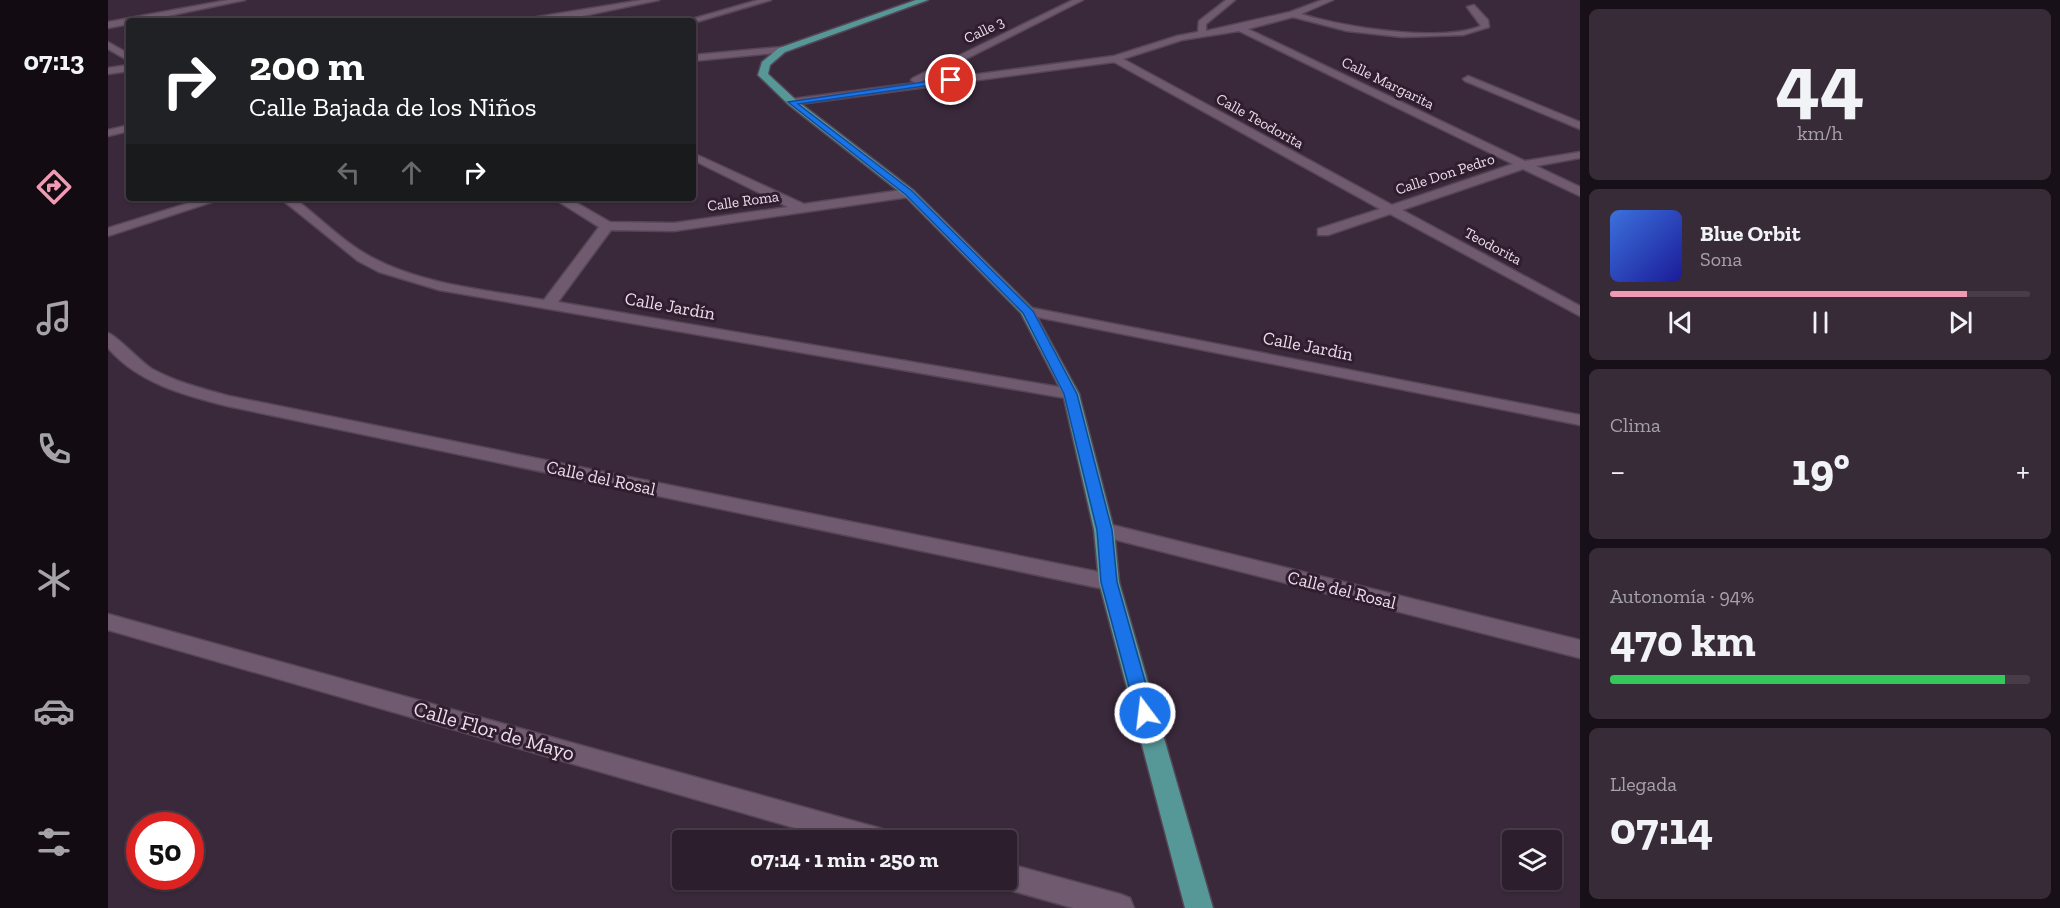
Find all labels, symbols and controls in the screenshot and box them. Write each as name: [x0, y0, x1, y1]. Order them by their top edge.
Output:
street label: Calle 3: [961, 13, 1007, 47]
text: 44: [1776, 35, 1864, 129]
text: 200 m: [249, 40, 365, 91]
icon: right: [150, 42, 228, 120]
text: 07:13: [24, 45, 84, 77]
street label: Calle Margarita: [1339, 53, 1437, 113]
pin: [925, 54, 976, 105]
icon: arrive: [934, 63, 967, 96]
street label: Calle Teodorita: [1213, 90, 1307, 152]
text: Calle Bajada de los Niños: [249, 91, 537, 123]
text: km/h: [1797, 121, 1843, 145]
street label: Calle Don Pedro: [1393, 149, 1497, 199]
icon: left: [332, 156, 365, 189]
icon: ahead: [395, 156, 428, 189]
icon: right: [458, 156, 491, 189]
icon: directions: [33, 166, 75, 208]
street label: Calle Roma: [706, 187, 780, 215]
text: Blue Orbit: [1700, 220, 1800, 247]
street label: Teodorita: [1461, 223, 1525, 269]
text: Sona: [1700, 247, 1742, 271]
street label: Calle Jardín: [623, 287, 718, 325]
icon: music: [33, 297, 75, 339]
icon: previous: [1664, 306, 1697, 339]
icon: pause: [1804, 306, 1837, 339]
icon: next: [1944, 306, 1977, 339]
street label: Calle Jardín: [1261, 326, 1356, 366]
text: Clima: [1610, 413, 1661, 437]
icon: phone: [33, 428, 75, 470]
text: 19°: [1792, 443, 1850, 497]
text: −: [1610, 451, 1625, 490]
text: +: [2016, 451, 2030, 490]
street label: Calle del Rosal: [544, 456, 658, 500]
icon: climate: [33, 559, 75, 601]
street label: Calle del Rosal: [1285, 566, 1399, 614]
text: Autonomía · 94%: [1610, 584, 1754, 608]
text: 470 km: [1610, 614, 1756, 668]
position arrow: [1113, 681, 1177, 745]
icon: car: [33, 690, 75, 732]
street label: Calle Flor de Mayo: [411, 696, 577, 765]
text: Llegada: [1610, 772, 1677, 796]
text: 07:14: [1610, 802, 1713, 856]
speed limit sign: 50: [126, 812, 204, 890]
icon: filters: [33, 821, 75, 863]
map controls: [1502, 830, 1562, 890]
button: layers: [1502, 830, 1562, 890]
text: 07:14 · 1 min · 250 m: [750, 846, 939, 873]

